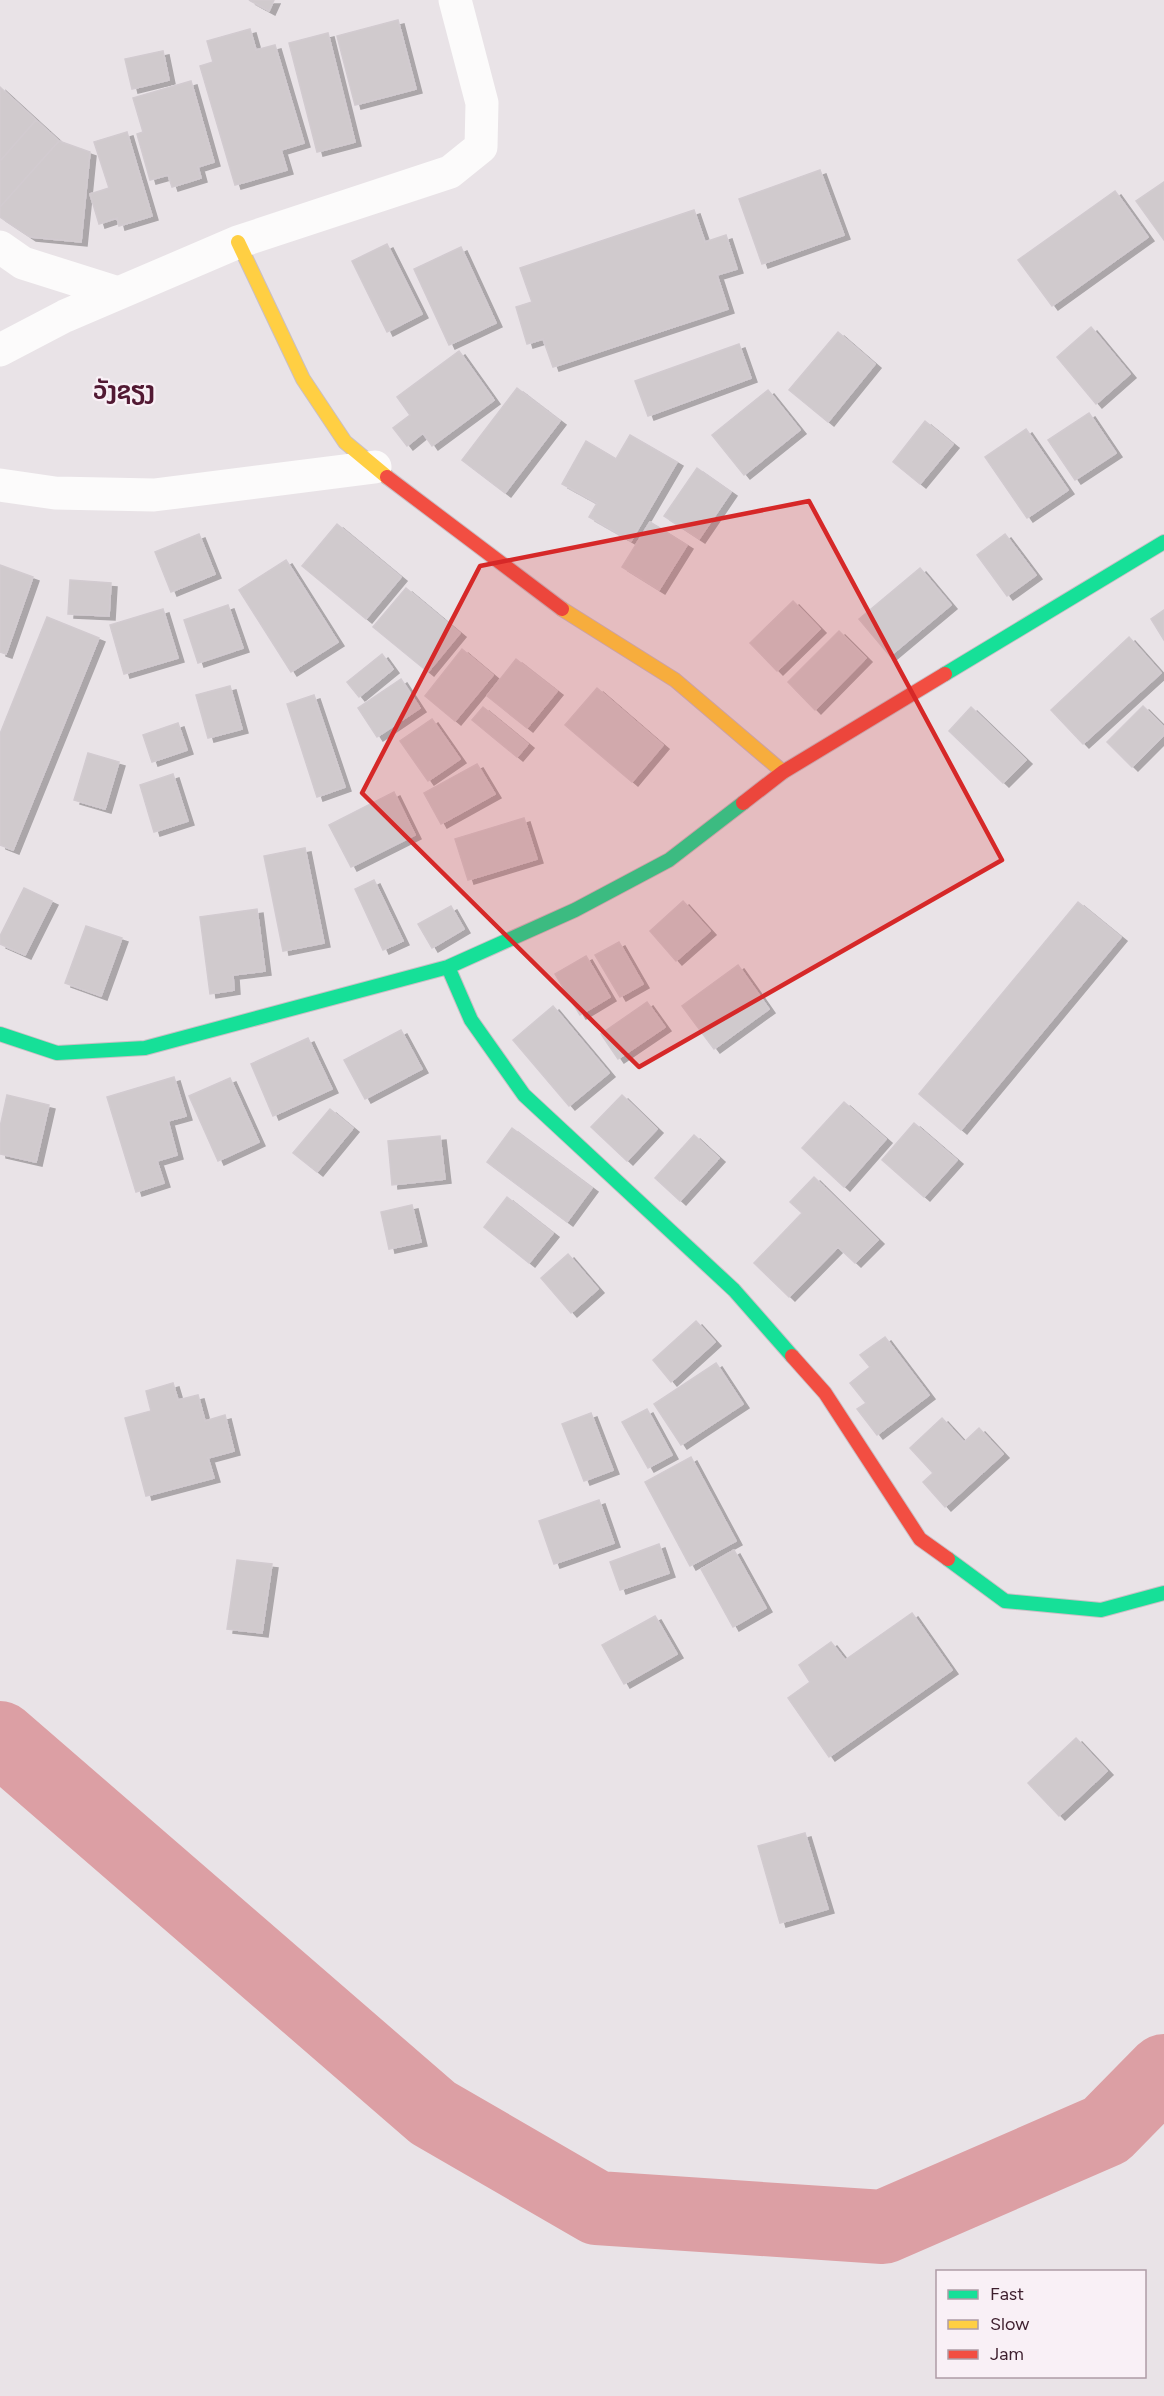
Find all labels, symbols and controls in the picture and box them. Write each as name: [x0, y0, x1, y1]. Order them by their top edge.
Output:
district label: ວັງຊຽງ: [93, 376, 155, 405]
legend: [936, 2270, 1146, 2378]
text: Fast: [990, 2283, 1024, 2305]
text: Slow: [990, 2313, 1029, 2335]
text: Jam: [990, 2343, 1024, 2365]

